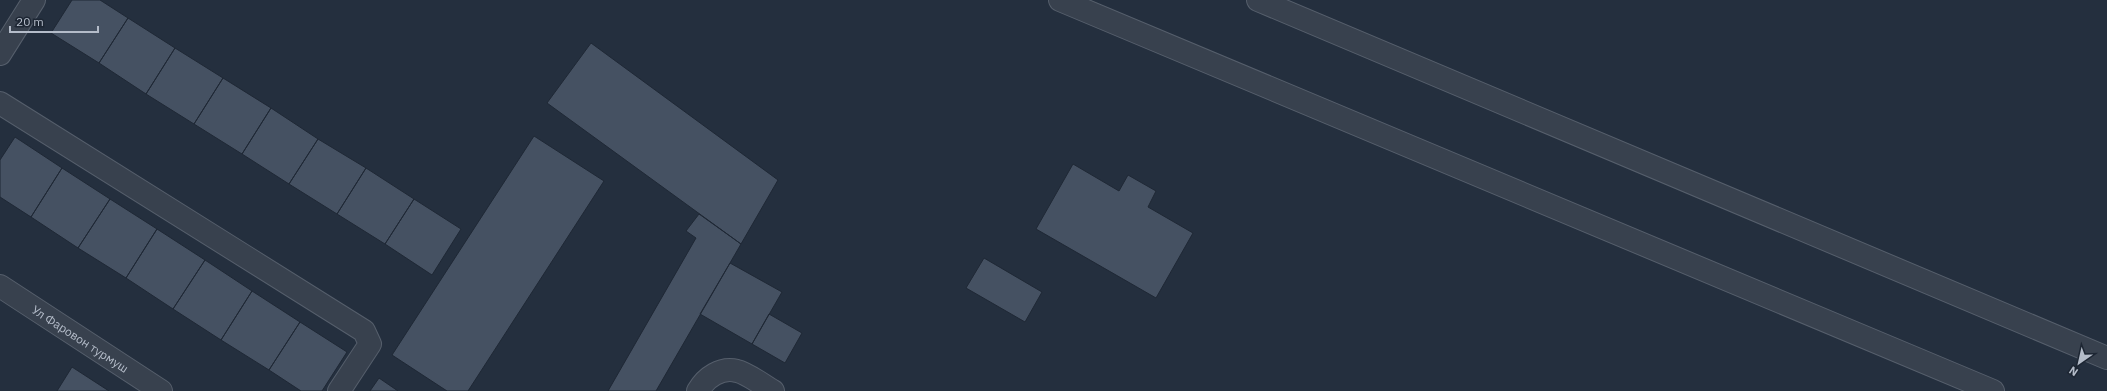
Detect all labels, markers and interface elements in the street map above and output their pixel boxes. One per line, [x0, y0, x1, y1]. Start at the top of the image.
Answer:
scale bar [10, 8, 98, 34]
text: 20 m [16, 14, 44, 29]
street label: Ул Фаровон турмуш [29, 301, 132, 375]
north arrow [2059, 343, 2099, 383]
text: N [2066, 363, 2081, 379]

